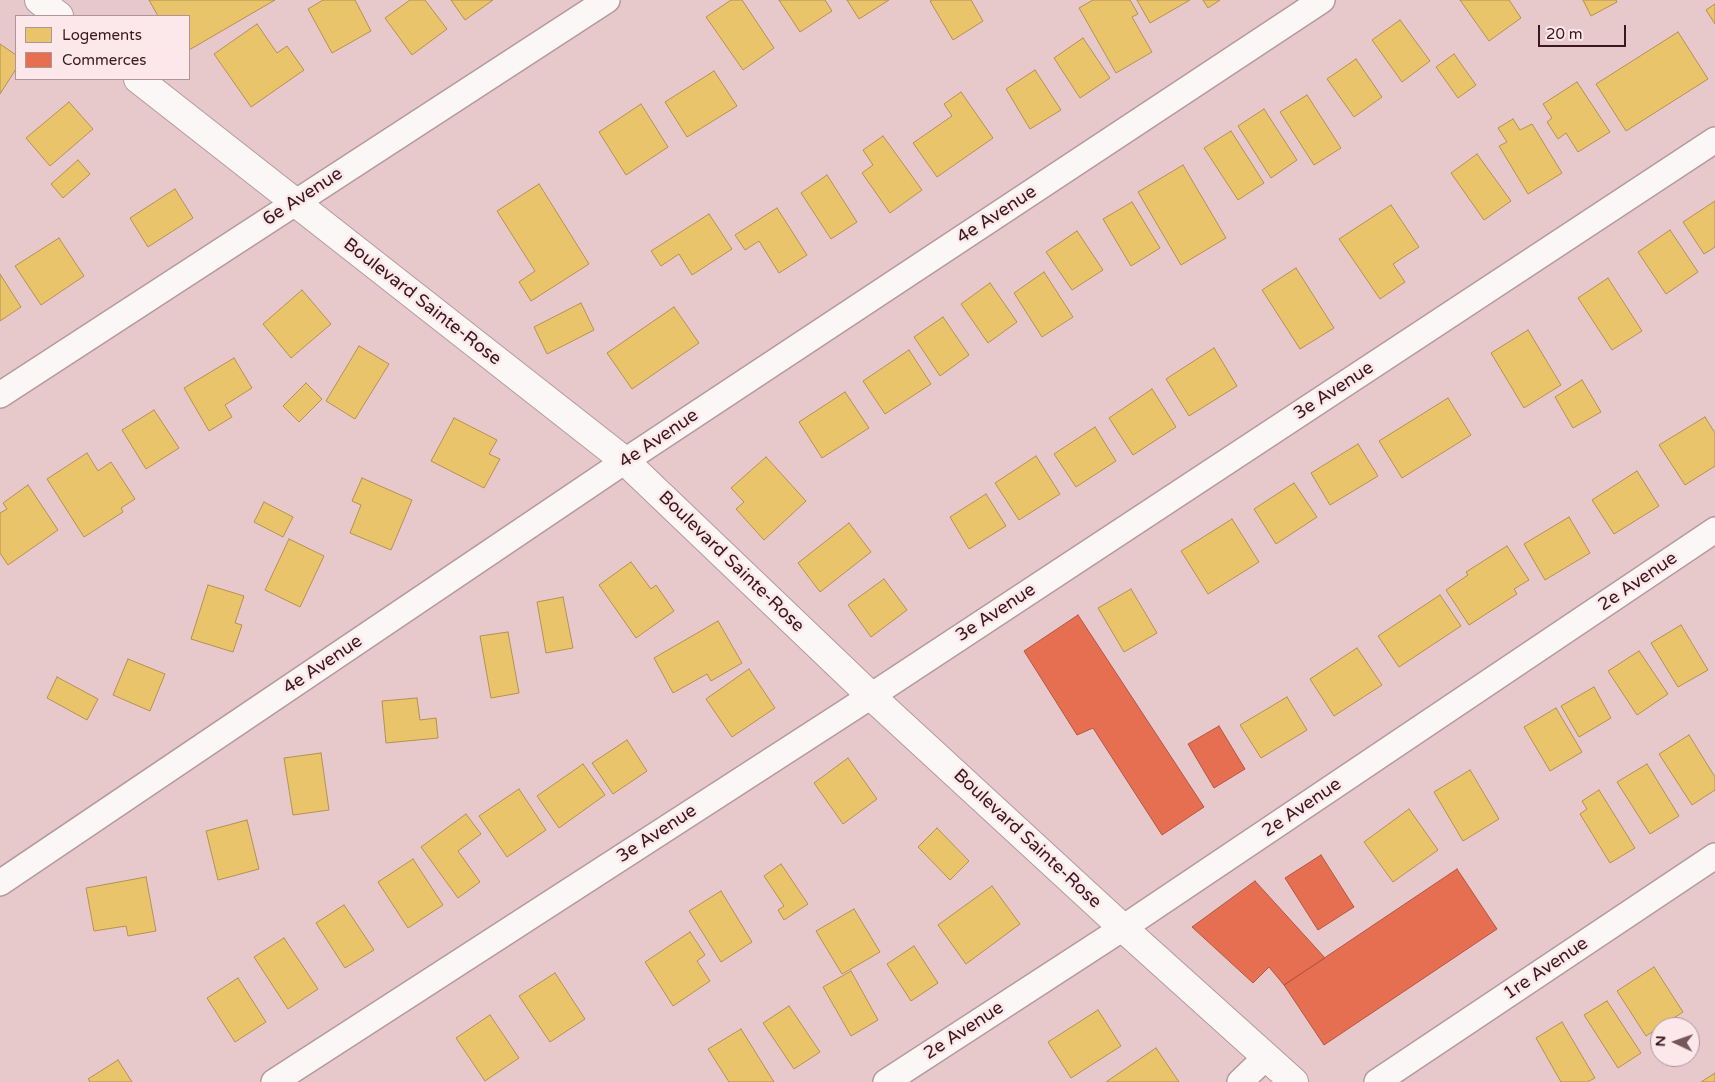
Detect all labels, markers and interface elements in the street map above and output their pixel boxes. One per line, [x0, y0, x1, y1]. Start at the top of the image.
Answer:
legend [15, 15, 190, 80]
scale bar [1540, 15, 1628, 47]
text: 20 m [1546, 25, 1583, 43]
text: Logements [62, 26, 142, 44]
text: Commerces [62, 51, 146, 69]
street label: 6e Avenue [259, 163, 347, 231]
street label: 4e Avenue [953, 181, 1041, 249]
street label: Boulevard Sainte-Rose [339, 234, 505, 370]
street label: 3e Avenue [1290, 357, 1378, 425]
street label: 4e Avenue [615, 405, 703, 473]
street label: Boulevard Sainte-Rose [654, 487, 808, 637]
street label: 2e Avenue [1594, 548, 1682, 616]
street label: 3e Avenue [952, 579, 1040, 647]
street label: 4e Avenue [279, 631, 367, 699]
street label: Boulevard Sainte-Rose [949, 765, 1105, 913]
street label: 2e Avenue [1258, 774, 1346, 842]
street label: 3e Avenue [613, 800, 701, 868]
street label: 1re Avenue [1500, 933, 1592, 1005]
street label: 2e Avenue [920, 997, 1008, 1065]
north arrow [1650, 1017, 1700, 1067]
text: N [1652, 1035, 1669, 1047]

